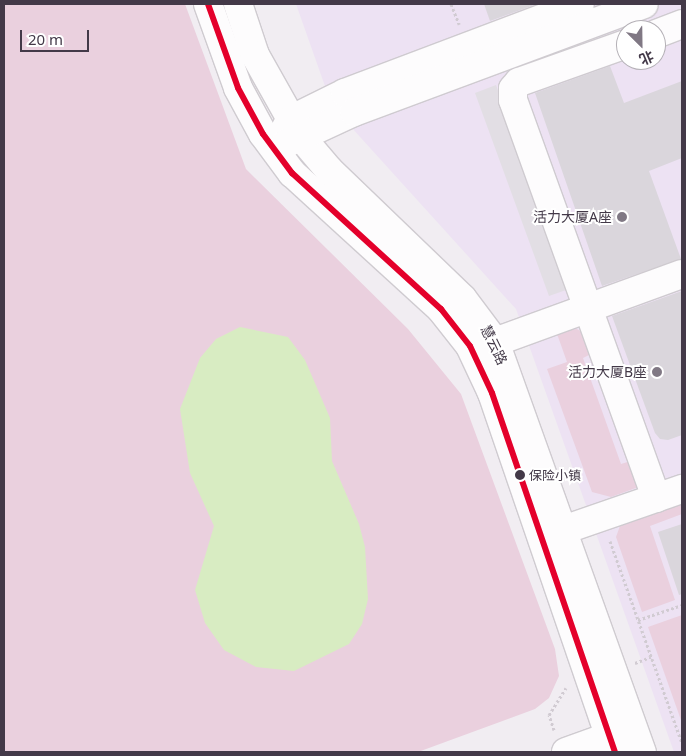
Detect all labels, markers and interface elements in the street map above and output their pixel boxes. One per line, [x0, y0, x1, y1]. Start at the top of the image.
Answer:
scale bar [22, 20, 91, 52]
north arrow [616, 20, 666, 70]
text: 20 m [28, 29, 63, 49]
text: 北 [637, 47, 657, 70]
place label: 活力大厦A座 [533, 209, 612, 225]
marker: 活力大厦A座 [616, 211, 628, 223]
street label: 慧云路 [477, 322, 511, 368]
place label: 活力大厦B座 [568, 364, 647, 380]
marker: 活力大厦B座 [651, 366, 663, 378]
place label: 保险小镇 [529, 467, 581, 483]
marker: 保险小镇 [515, 470, 525, 480]

